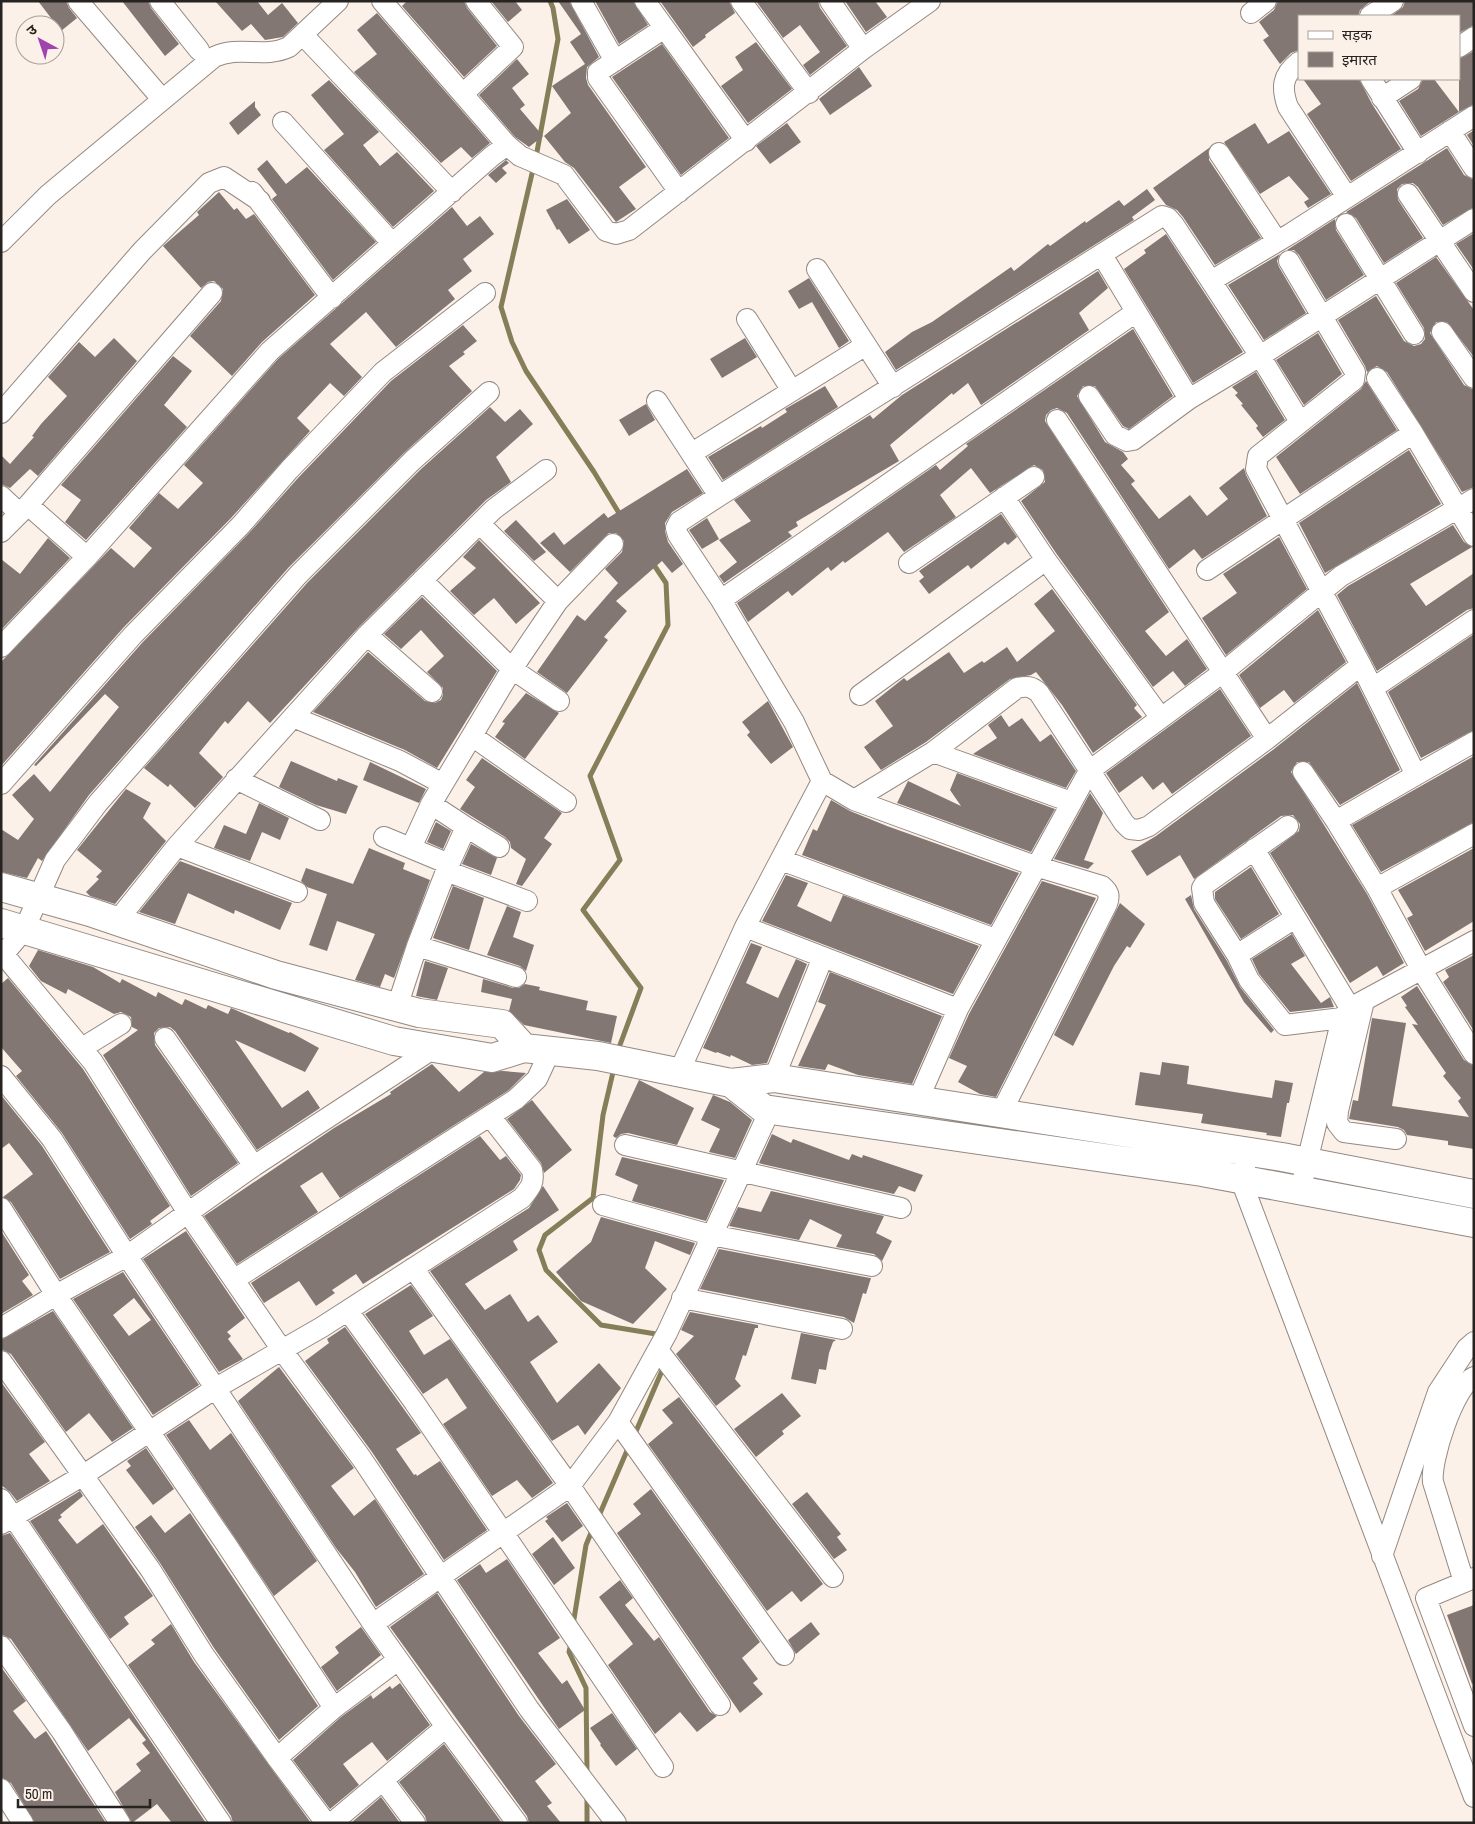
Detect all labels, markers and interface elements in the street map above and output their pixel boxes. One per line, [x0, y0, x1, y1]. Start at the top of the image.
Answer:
north arrow [15, 15, 65, 65]
legend [1298, 15, 1460, 80]
text: उ [23, 20, 41, 40]
text: सड़क [1342, 24, 1372, 45]
text: इमारत [1342, 49, 1377, 70]
scale bar [18, 1776, 150, 1808]
text: 50 m [25, 1783, 52, 1804]

